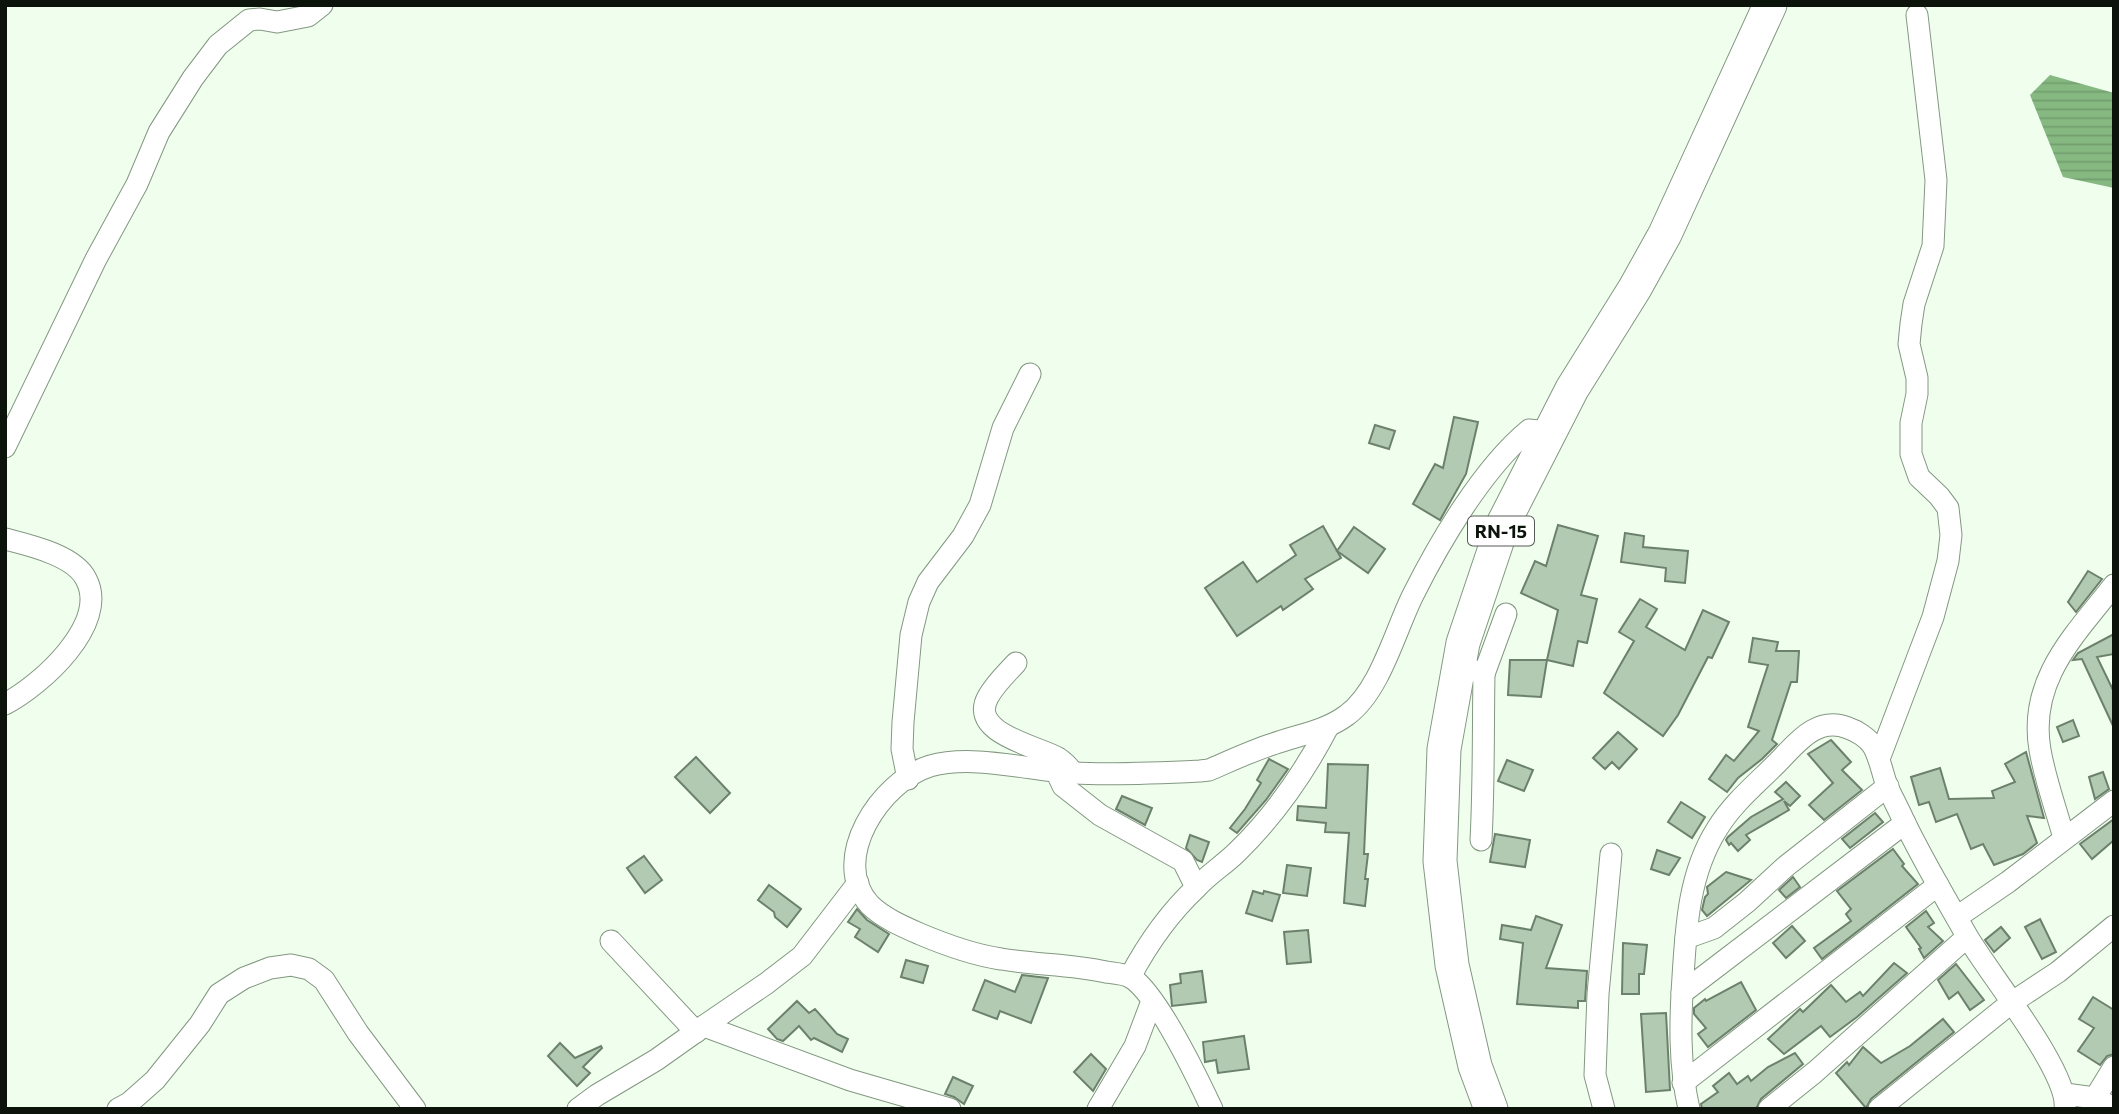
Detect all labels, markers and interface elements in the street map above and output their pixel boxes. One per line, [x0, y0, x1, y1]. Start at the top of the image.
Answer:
road number: RN-15 [1468, 516, 1534, 546]

